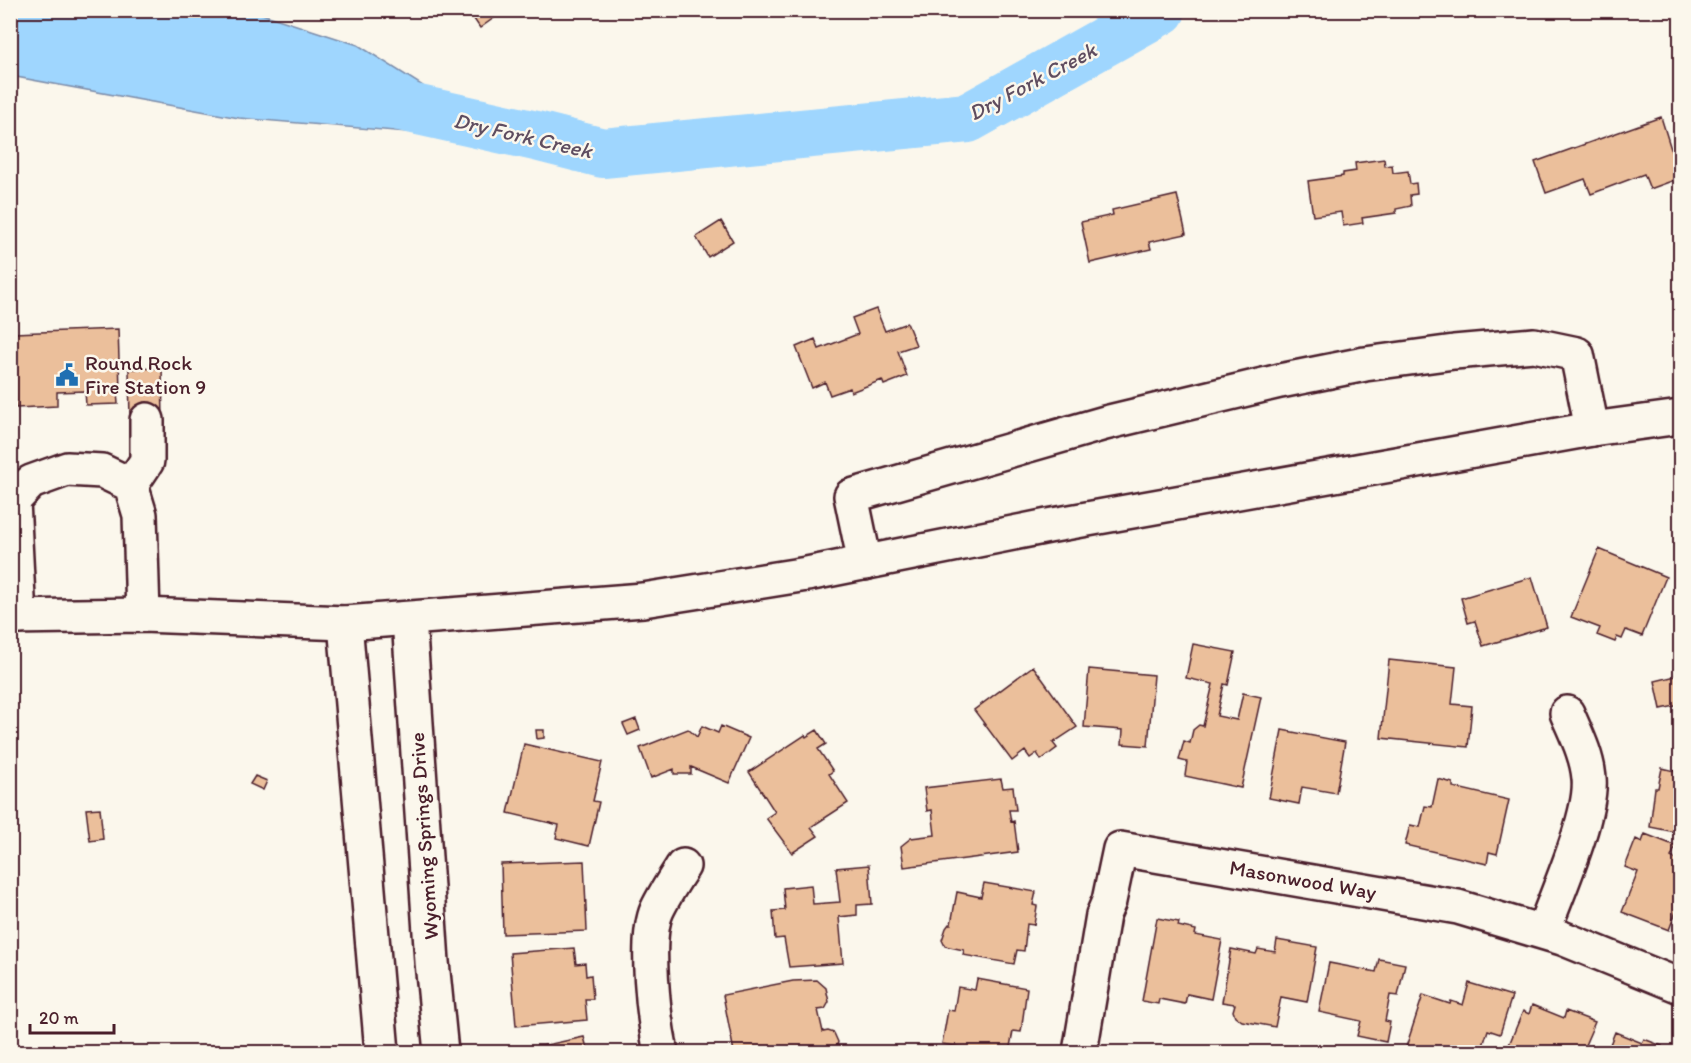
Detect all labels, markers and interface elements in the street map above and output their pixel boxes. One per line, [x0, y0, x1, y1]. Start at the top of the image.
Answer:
water label: Dry Fork Creek [964, 36, 1102, 126]
water label: Dry Fork Creek [451, 106, 596, 165]
place label: Round Rock Fire Station 9 [85, 350, 206, 399]
public building icon: Round Rock Fire Station 9 [54, 362, 80, 388]
street label: Wyoming Springs Drive [404, 731, 443, 941]
street label: Masonwood Way [1228, 854, 1379, 905]
scale bar [30, 997, 114, 1035]
text: 20 m [39, 1007, 79, 1029]

